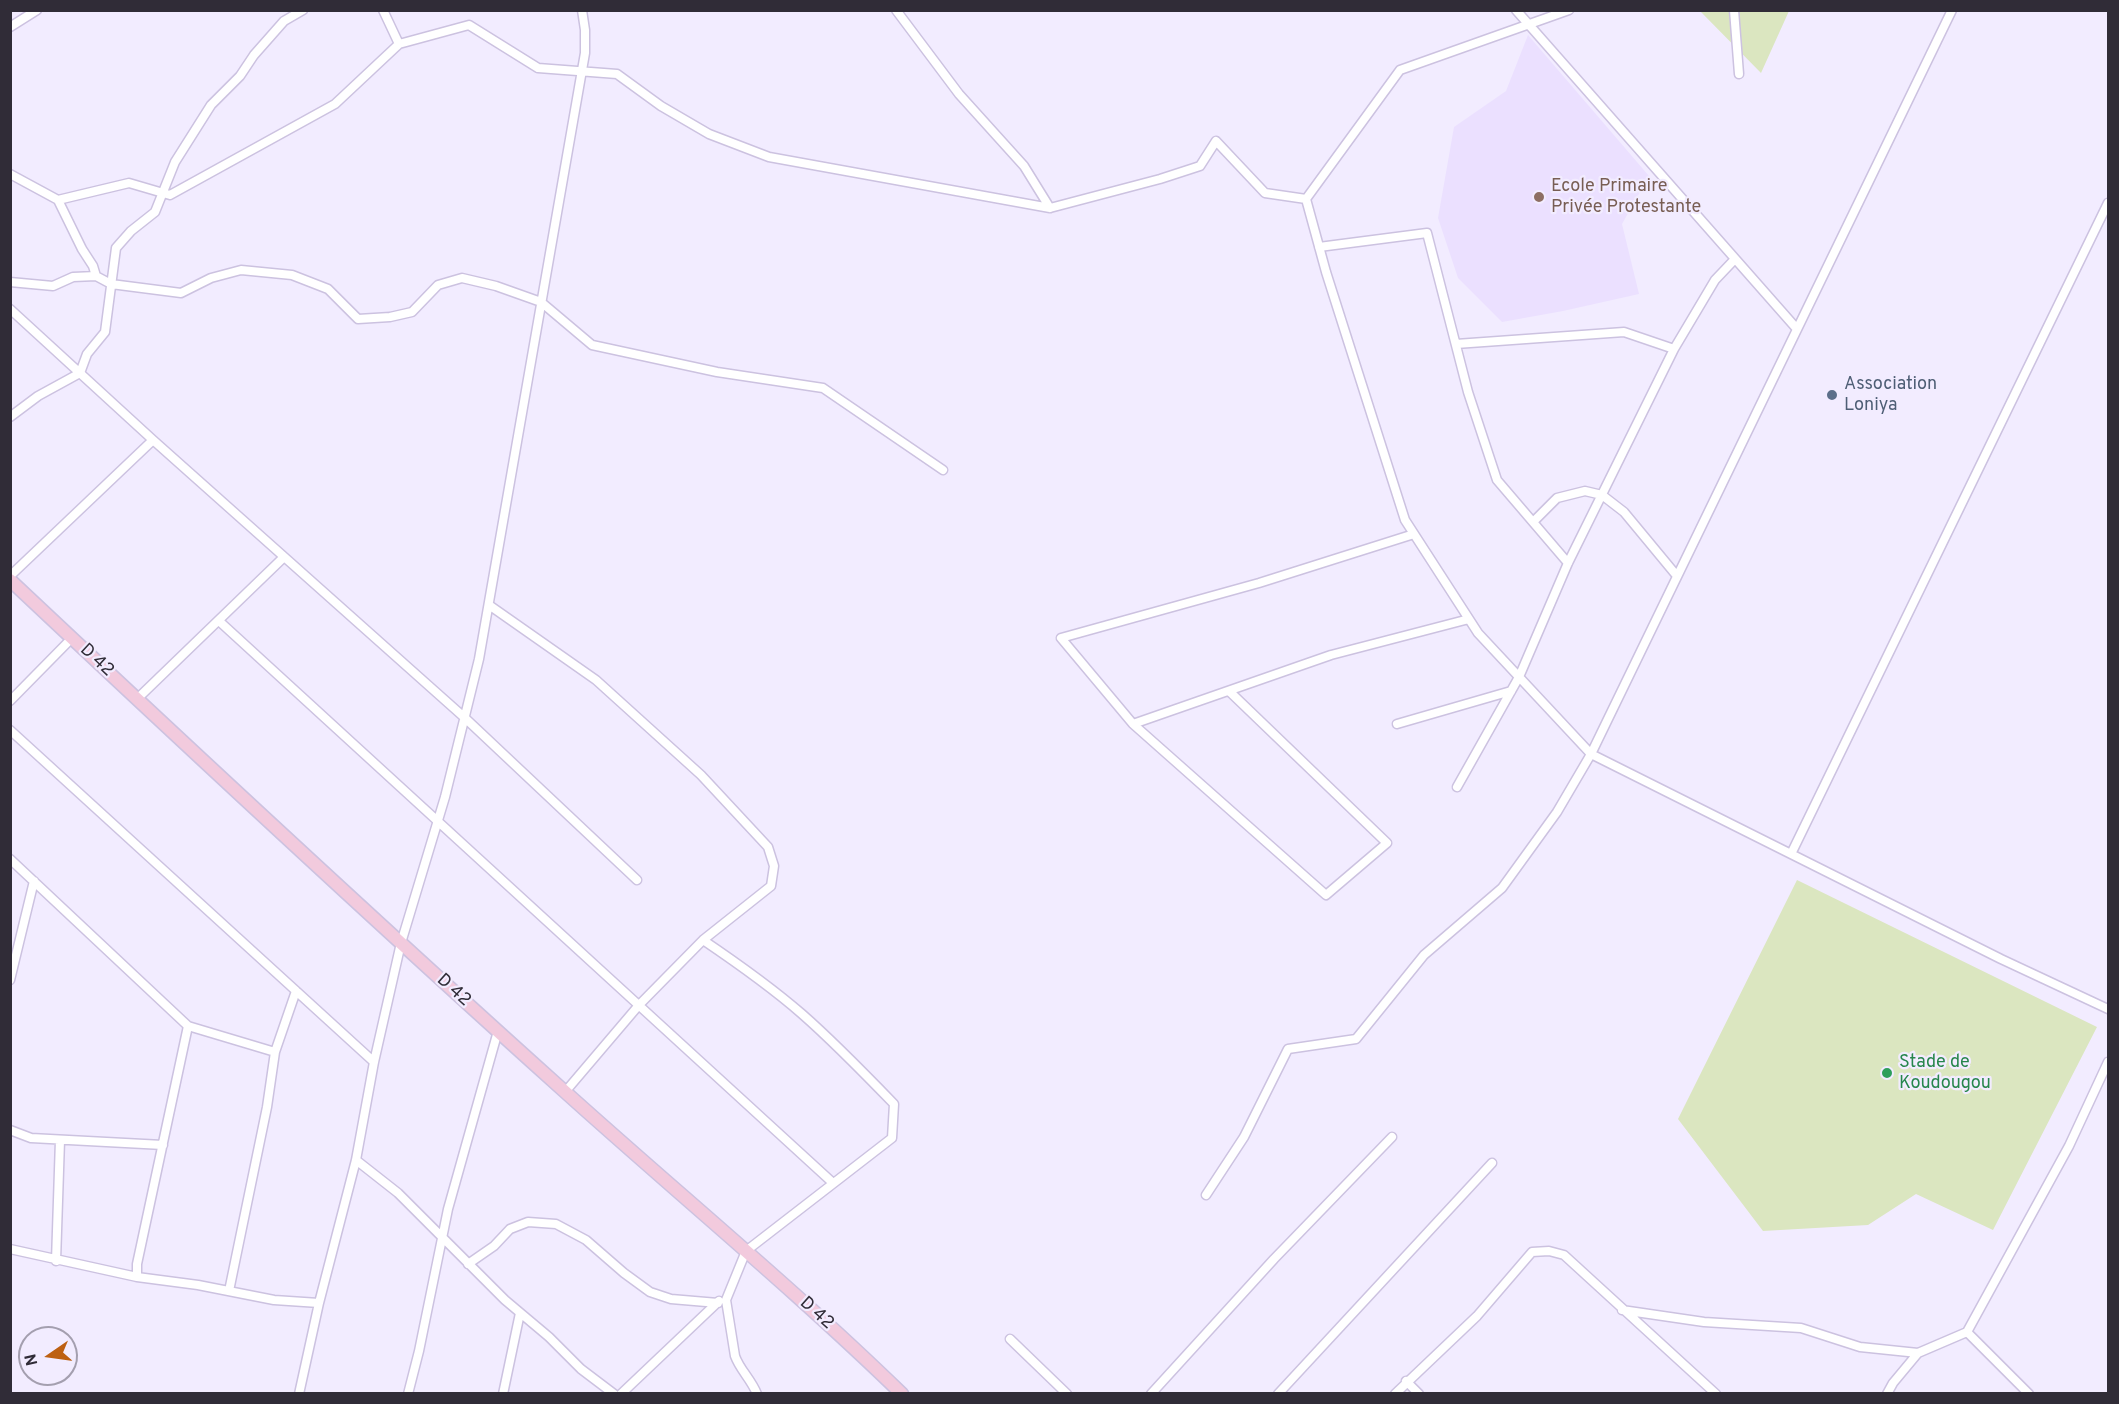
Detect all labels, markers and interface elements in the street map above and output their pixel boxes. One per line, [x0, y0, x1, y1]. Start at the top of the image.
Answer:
place label: Ecole Primaire Privée Protestante [1551, 176, 1701, 219]
marker: Ecole Primaire Privée Protestante [1532, 190, 1546, 204]
place label: Association Loniya [1844, 374, 1937, 416]
marker: Association Loniya [1825, 388, 1839, 402]
street label: D 42 [74, 640, 118, 682]
street label: D 42 [431, 970, 475, 1012]
place label: Stade de Koudougou [1899, 1052, 1991, 1094]
marker: Stade de Koudougou [1880, 1066, 1894, 1080]
street label: D 42 [794, 1293, 838, 1335]
north arrow [18, 1326, 78, 1386]
text: N [21, 1352, 43, 1367]

